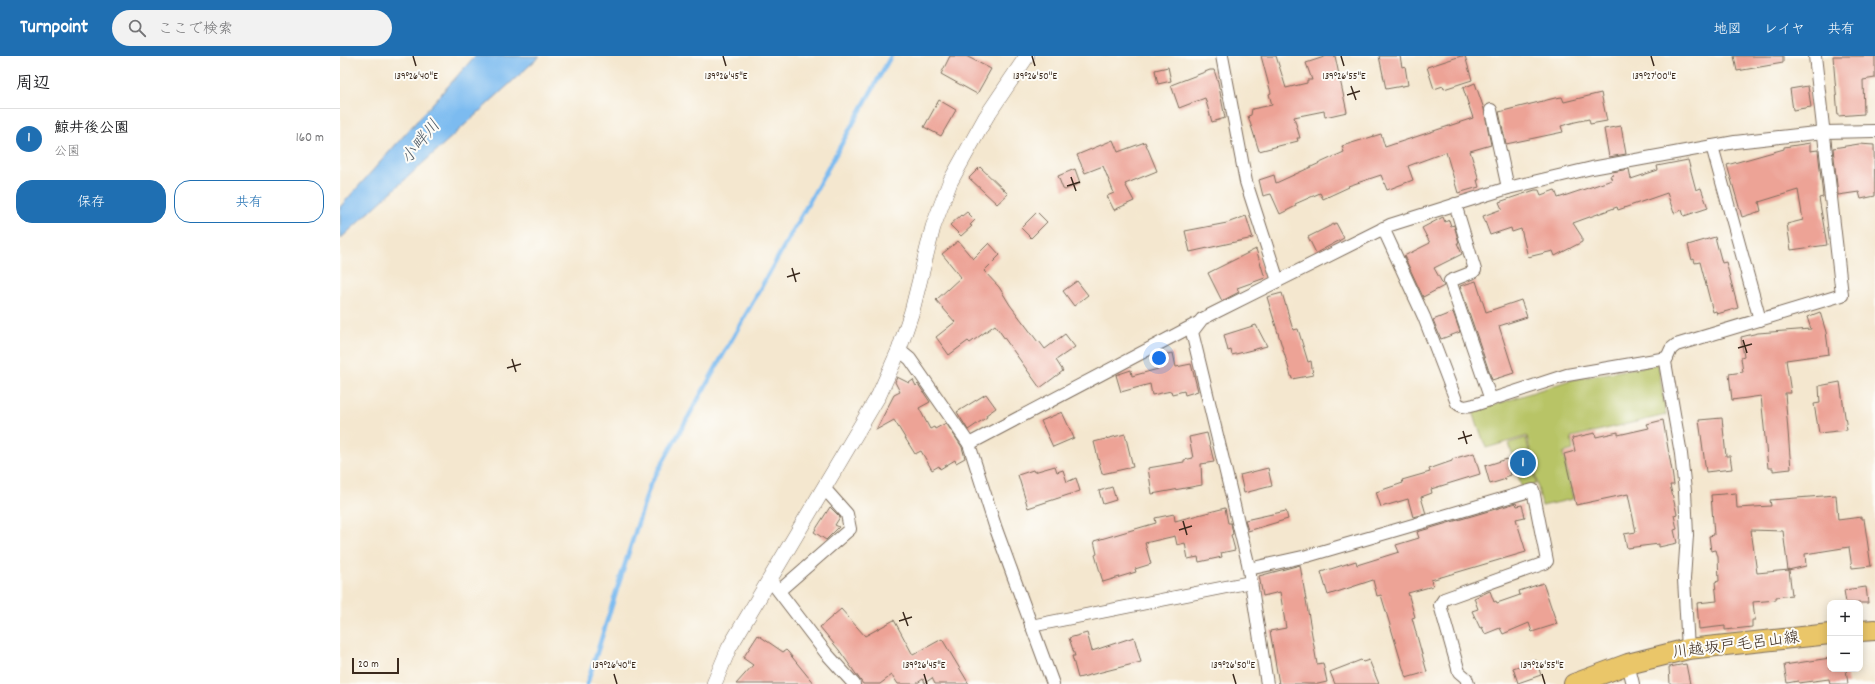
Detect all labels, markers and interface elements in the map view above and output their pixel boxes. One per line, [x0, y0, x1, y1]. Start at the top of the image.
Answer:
search box [112, 10, 392, 46]
text: Turnpoint [20, 15, 88, 42]
icon: search [126, 17, 148, 39]
text: ここで検索 [158, 19, 233, 41]
text: 地図 [1714, 20, 1742, 40]
text: レイヤ [1764, 20, 1805, 40]
text: 共有 [1827, 20, 1855, 40]
text: 139°26'40"E [394, 70, 438, 84]
text: 139°26'45"E [705, 70, 748, 84]
text: 139°26'50"E [1013, 70, 1057, 84]
text: 139°26'55"E [1322, 70, 1366, 84]
text: 139°27'00"E [1632, 70, 1676, 84]
text: 周辺 [16, 73, 50, 97]
water label: 小畔川 [397, 116, 447, 170]
text: 鯨井後公園 [54, 118, 129, 140]
text: 1 [28, 129, 30, 148]
text: 160 m [296, 129, 324, 148]
text: 公園 [54, 143, 80, 162]
button: 保存 [16, 180, 166, 223]
button: 共有 [174, 180, 324, 223]
your location [1149, 348, 1169, 368]
pin: 1 [1510, 448, 1536, 478]
map controls [1827, 600, 1863, 672]
button: + [1827, 600, 1863, 636]
street label: 川越坂戸毛呂山線 [1671, 627, 1801, 665]
button: − [1827, 636, 1863, 672]
scale bar [352, 656, 399, 675]
text: 20 m [358, 657, 379, 673]
text: 139°26'40"E [592, 659, 636, 673]
text: 139°26'45"E [903, 659, 946, 673]
text: 139°26'50"E [1211, 659, 1255, 673]
text: 139°26'55"E [1520, 659, 1564, 673]

